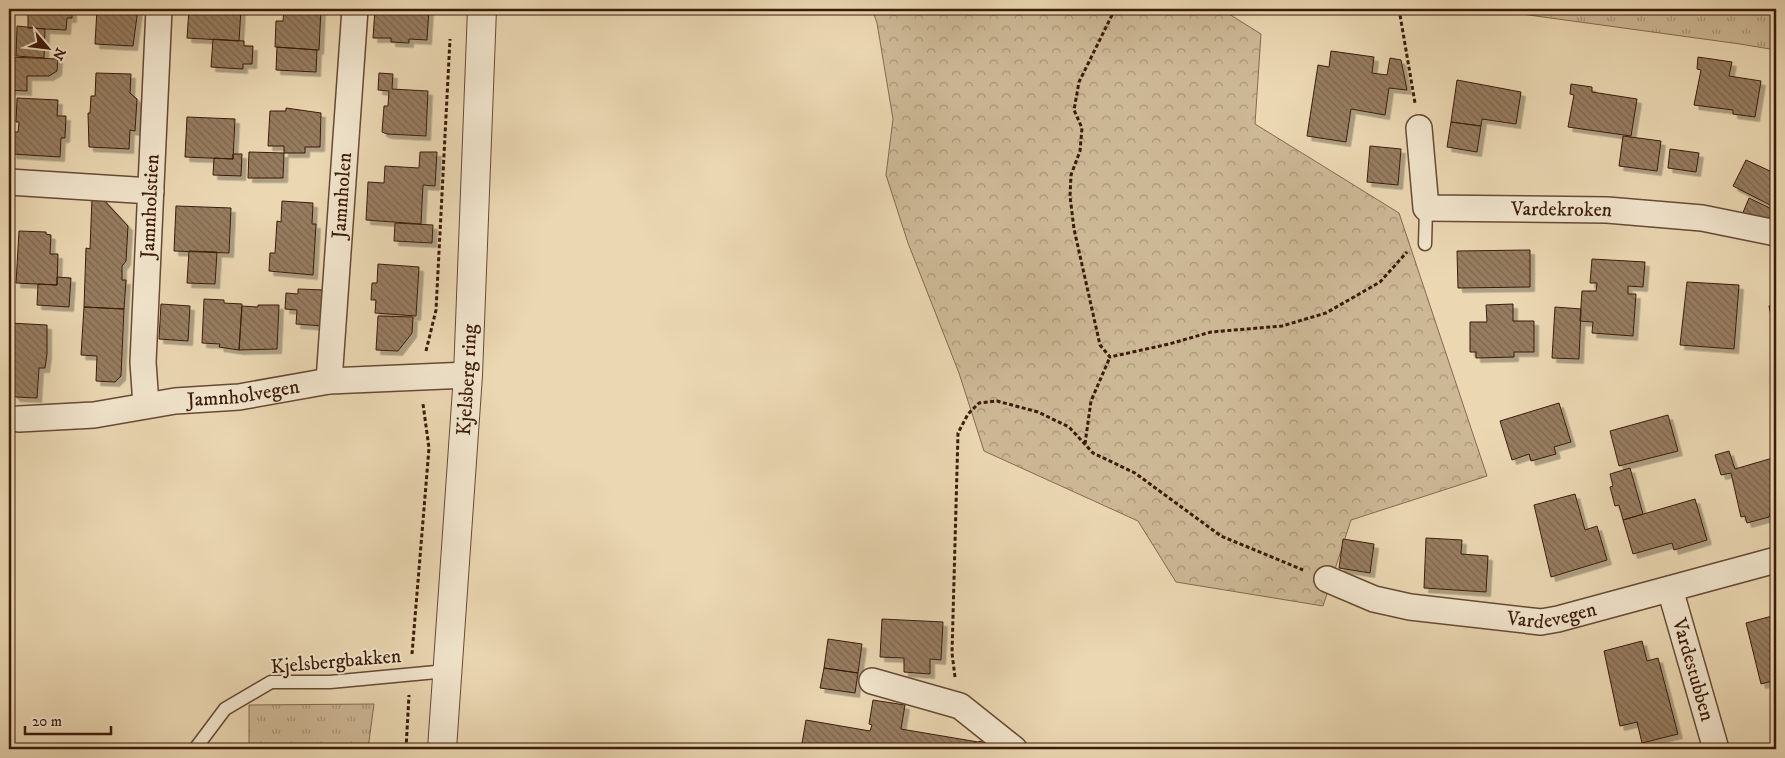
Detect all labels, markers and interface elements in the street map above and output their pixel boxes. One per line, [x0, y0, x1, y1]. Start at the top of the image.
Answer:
north arrow [22, 22, 72, 72]
text: N [48, 44, 69, 63]
street label: Jamnholen [326, 151, 357, 241]
street label: Jamnholstien [135, 153, 165, 261]
street label: Vardekroken [1510, 196, 1614, 223]
street label: Kjelsberg ring [451, 323, 482, 436]
street label: Jamnholvegen [184, 374, 302, 413]
street label: Vardevegen [1504, 596, 1600, 635]
street label: Vardestubben [1666, 614, 1720, 725]
street label: Kjelsbergbakken [270, 644, 403, 680]
scale bar [25, 703, 111, 735]
text: 20 m [32, 712, 62, 731]

